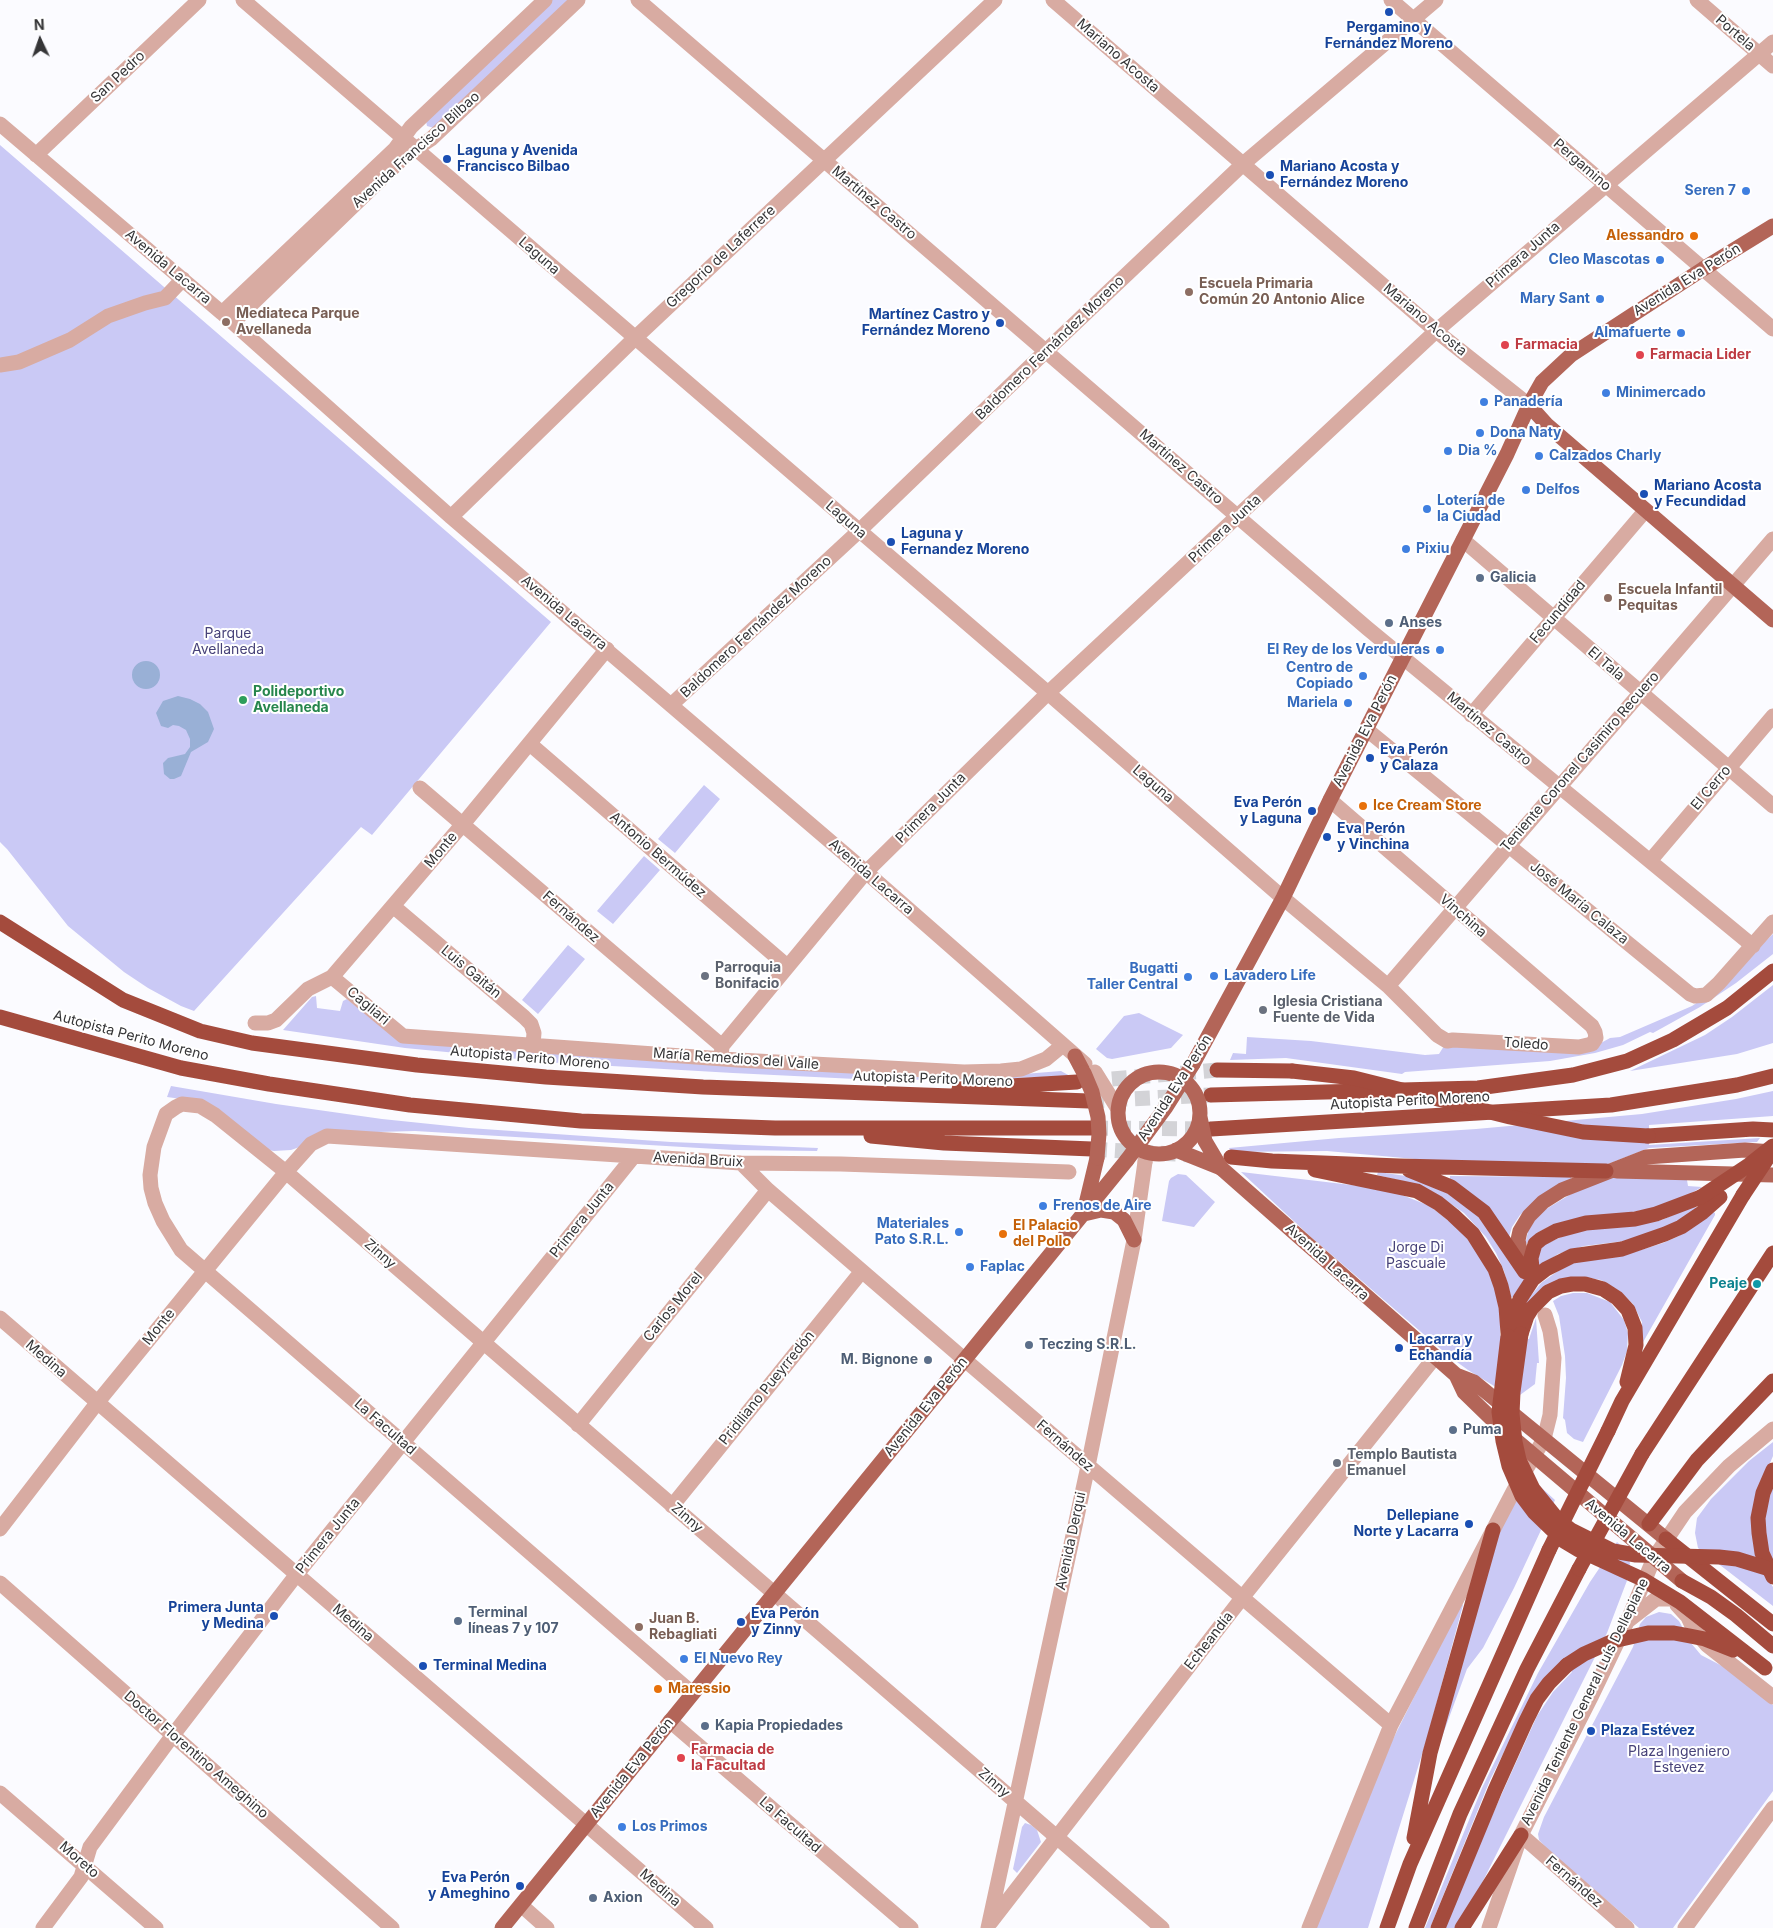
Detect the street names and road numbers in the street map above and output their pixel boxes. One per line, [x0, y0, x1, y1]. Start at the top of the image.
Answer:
street label: Portela [1712, 11, 1758, 55]
street label: Mariano Acosta [1073, 16, 1163, 96]
street label: San Pedro [87, 48, 149, 106]
street label: Avenida Francisco Bilbao [349, 88, 483, 212]
street label: Pergamino [1550, 135, 1614, 195]
street label: Martínez Castro [828, 163, 920, 243]
street label: Gregorio de Laferrere [663, 202, 779, 312]
street label: Primera Junta [1483, 218, 1563, 292]
street label: Avenida Lacarra [122, 226, 214, 308]
street label: Laguna [515, 234, 563, 278]
street label: Avenida Eva Perón [1630, 240, 1744, 320]
street label: Baldomero Fernández Moreno [972, 272, 1128, 424]
street label: Mariano Acosta [1380, 280, 1470, 360]
street label: Martínez Castro [1136, 426, 1226, 508]
street label: Primera Junta [1185, 491, 1265, 567]
street label: Laguna [822, 498, 870, 542]
street label: Baldomero Fernández Moreno [677, 553, 835, 701]
street label: Avenida Lacarra [518, 572, 610, 654]
street label: Fecundidad [1527, 577, 1589, 647]
street label: El Tala [1584, 644, 1628, 684]
street label: Teniente Coronel Casimiro Recuero [1497, 668, 1663, 856]
street label: Avenida Eva Perón [1330, 672, 1400, 790]
street label: Martínez Castro [1443, 689, 1535, 769]
street label: Laguna [1129, 762, 1177, 806]
street label: El Cerro [1688, 762, 1734, 814]
street label: Primera Junta [892, 769, 970, 847]
street label: Antonio Bermúdez [606, 809, 710, 901]
street label: Monte [421, 829, 461, 871]
street label: Avenida Lacarra [825, 836, 917, 918]
street label: José María Calaza [1526, 858, 1632, 948]
street label: Fernández [539, 888, 603, 946]
street label: Vinchina [1436, 891, 1490, 941]
street label: Luis Gaitán [437, 942, 505, 1002]
street label: Cagliari [343, 983, 393, 1029]
street label: Autopista Perito Moreno [51, 1007, 211, 1065]
street label: Avenida Eva Perón [1134, 1032, 1216, 1144]
street label: Toledo [1503, 1034, 1549, 1054]
street label: Autopista Perito Moreno [449, 1043, 611, 1073]
street label: María Remedios del Valle [653, 1045, 819, 1073]
street label: Autopista Perito Moreno [853, 1068, 1013, 1090]
street label: Autopista Perito Moreno [1330, 1088, 1490, 1114]
street label: Avenida Bruix [653, 1149, 743, 1171]
street label: Primera Junta [546, 1179, 618, 1261]
street label: Avenida Lacarra [1282, 1220, 1372, 1304]
street label: Zinny [361, 1236, 399, 1272]
street label: Carlos Morel [640, 1269, 706, 1345]
street label: Monte [139, 1305, 179, 1349]
street label: Pridiliano Pueyrredón [716, 1328, 818, 1448]
street label: Medina [22, 1337, 70, 1381]
street label: Avenida Eva Perón [881, 1354, 971, 1460]
street label: La Facultad [351, 1396, 419, 1458]
street label: Fernández [1033, 1417, 1097, 1475]
street label: Avenida Derqui [1052, 1490, 1090, 1592]
street label: Primera Junta [292, 1495, 364, 1577]
street label: Avenida Lacarra [1582, 1495, 1674, 1577]
street label: Zinny [668, 1500, 706, 1536]
street label: Avenida Teniente General Luís Dellepiane [1518, 1576, 1652, 1828]
street label: Medina [329, 1601, 377, 1645]
street label: Echeandía [1181, 1609, 1237, 1673]
street label: Doctor Florentino Ameghino [120, 1688, 272, 1822]
street label: Avenida Eva Perón [587, 1715, 677, 1821]
street label: Zinny [975, 1765, 1013, 1801]
street label: La Facultad [756, 1794, 824, 1856]
street label: Moreto [56, 1838, 102, 1882]
street label: Fernández [1542, 1853, 1606, 1911]
street label: Medina [636, 1866, 684, 1910]

